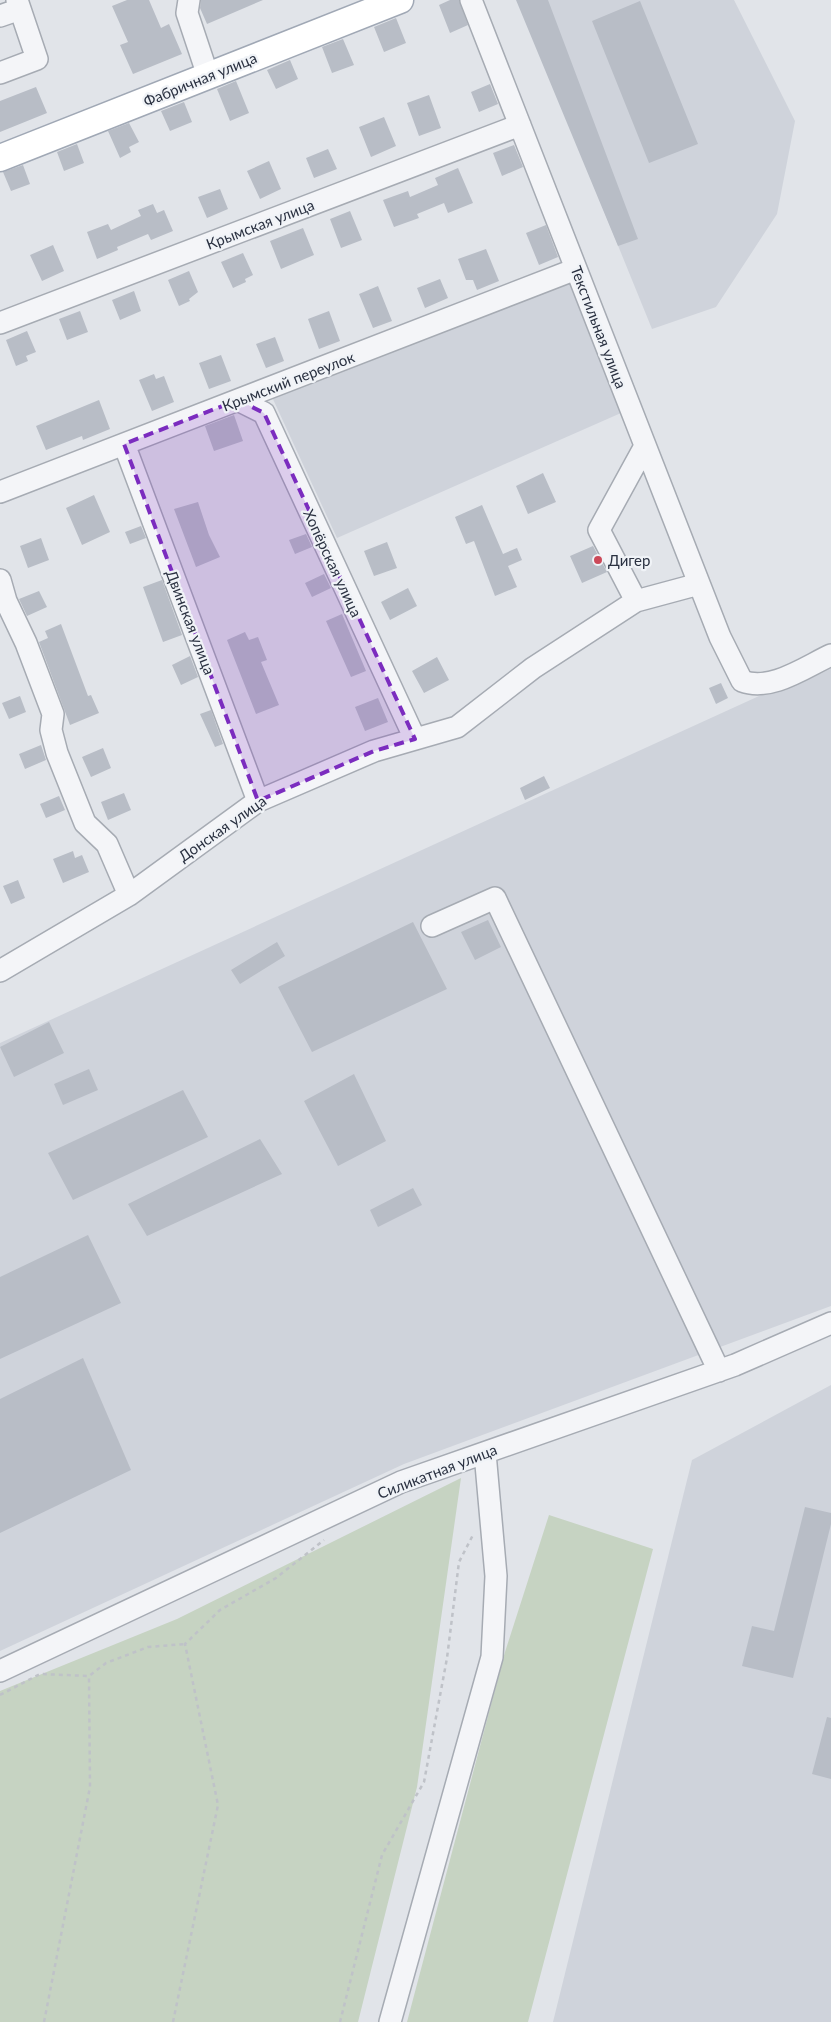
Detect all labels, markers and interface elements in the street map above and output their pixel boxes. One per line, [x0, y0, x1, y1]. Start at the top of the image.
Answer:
street label: Фабричная улица [141, 48, 259, 110]
street label: Крымская улица [203, 195, 317, 253]
street label: Текстильная улица [567, 263, 631, 391]
street label: Крымский переулок [219, 347, 357, 415]
street label: Хопёрская улица [300, 506, 366, 620]
place label: Дигер [608, 551, 650, 569]
marker: Дигер [592, 554, 604, 566]
street label: Двинская улица [163, 567, 219, 677]
street label: Донская улица [175, 791, 269, 865]
street label: Силикатная улица [375, 1440, 499, 1502]

